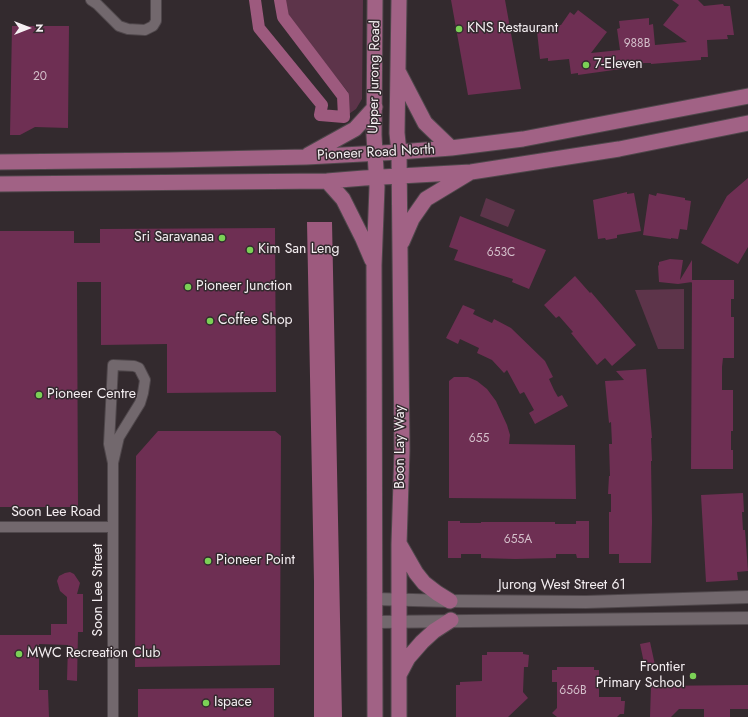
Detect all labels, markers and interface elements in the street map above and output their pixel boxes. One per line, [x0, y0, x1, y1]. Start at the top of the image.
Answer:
north arrow [8, 8, 48, 48]
street label: Upper Jurong Road [366, 20, 384, 134]
place label: KNS Restaurant [467, 21, 558, 37]
text: N [32, 24, 48, 32]
marker: KNS Restaurant [454, 24, 464, 34]
house number: 988B [624, 37, 650, 51]
place label: 7-Eleven [594, 57, 643, 73]
marker: 7-Eleven [581, 60, 591, 70]
house number: 20 [33, 70, 47, 84]
street label: Pioneer Road North [317, 142, 435, 164]
place label: Sri Saravanaa [134, 230, 214, 246]
marker: Sri Saravanaa [217, 233, 227, 243]
place label: Kim San Leng [258, 242, 339, 258]
marker: Kim San Leng [245, 245, 255, 255]
house number: 653C [487, 246, 515, 260]
place label: Pioneer Junction [196, 279, 292, 295]
marker: Pioneer Junction [183, 282, 193, 292]
place label: Coffee Shop [218, 313, 293, 329]
marker: Coffee Shop [205, 316, 215, 326]
place label: Pioneer Centre [47, 387, 136, 403]
marker: Pioneer Centre [34, 390, 44, 400]
street label: Boon Lay Way [393, 405, 409, 489]
house number: 655 [469, 432, 489, 446]
street label: Soon Lee Road [11, 505, 101, 521]
house number: 655A [504, 533, 532, 547]
street label: Soon Lee Street [91, 544, 107, 636]
place label: Pioneer Point [216, 553, 295, 569]
marker: Pioneer Point [203, 556, 213, 566]
street label: Jurong West Street 61 [498, 578, 626, 594]
place label: MWC Recreation Club [27, 646, 160, 662]
marker: MWC Recreation Club [14, 649, 24, 659]
place label: Frontier Primary School [596, 660, 685, 692]
marker: Frontier Primary School [688, 671, 698, 681]
house number: 656B [559, 684, 587, 698]
place label: Ispace [214, 695, 252, 711]
marker: Ispace [201, 698, 211, 708]

